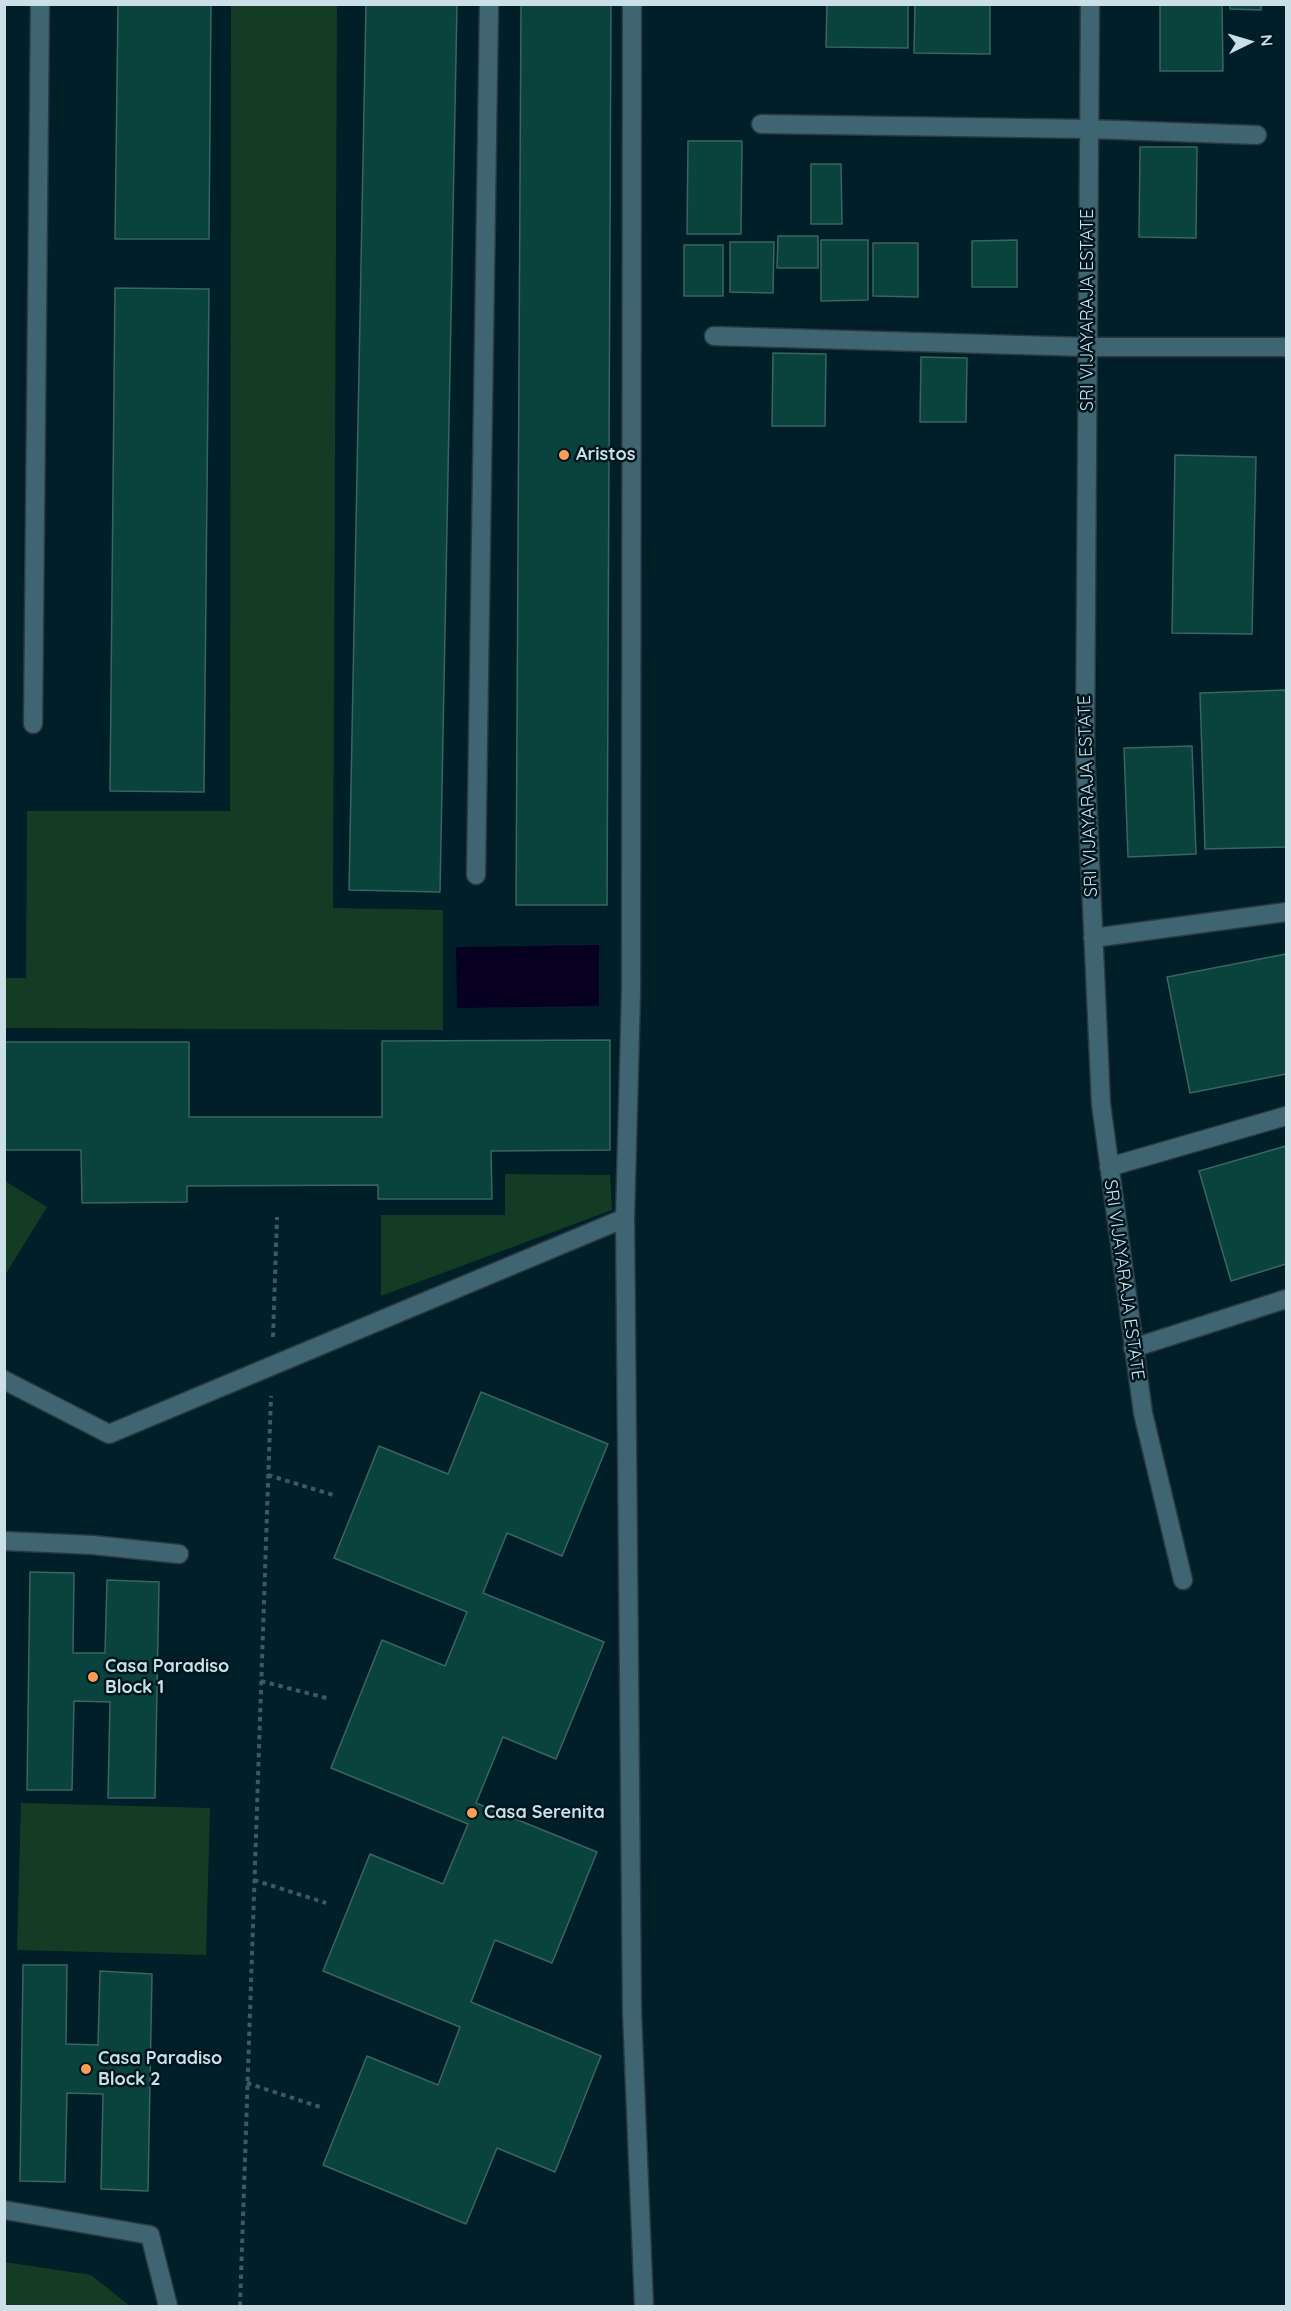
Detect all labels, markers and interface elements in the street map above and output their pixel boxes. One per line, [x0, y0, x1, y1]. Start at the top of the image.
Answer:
north arrow [1219, 12, 1279, 72]
text: N [1256, 34, 1277, 47]
street label: SRI VIJAYARAJA ESTATE [1077, 209, 1099, 411]
place label: Aristos [576, 444, 635, 466]
marker: Aristos [557, 448, 571, 462]
street label: SRI VIJAYARAJA ESTATE [1074, 695, 1102, 897]
street label: SRI VIJAYARAJA ESTATE [1099, 1178, 1149, 1382]
place label: Casa Paradiso Block 1 [105, 1656, 229, 1698]
marker: Casa Paradiso Block 1 [86, 1670, 100, 1684]
place label: Casa Serenita [484, 1802, 605, 1824]
marker: Casa Serenita [465, 1806, 479, 1820]
place label: Casa Paradiso Block 2 [98, 2048, 222, 2090]
marker: Casa Paradiso Block 2 [79, 2062, 93, 2076]

